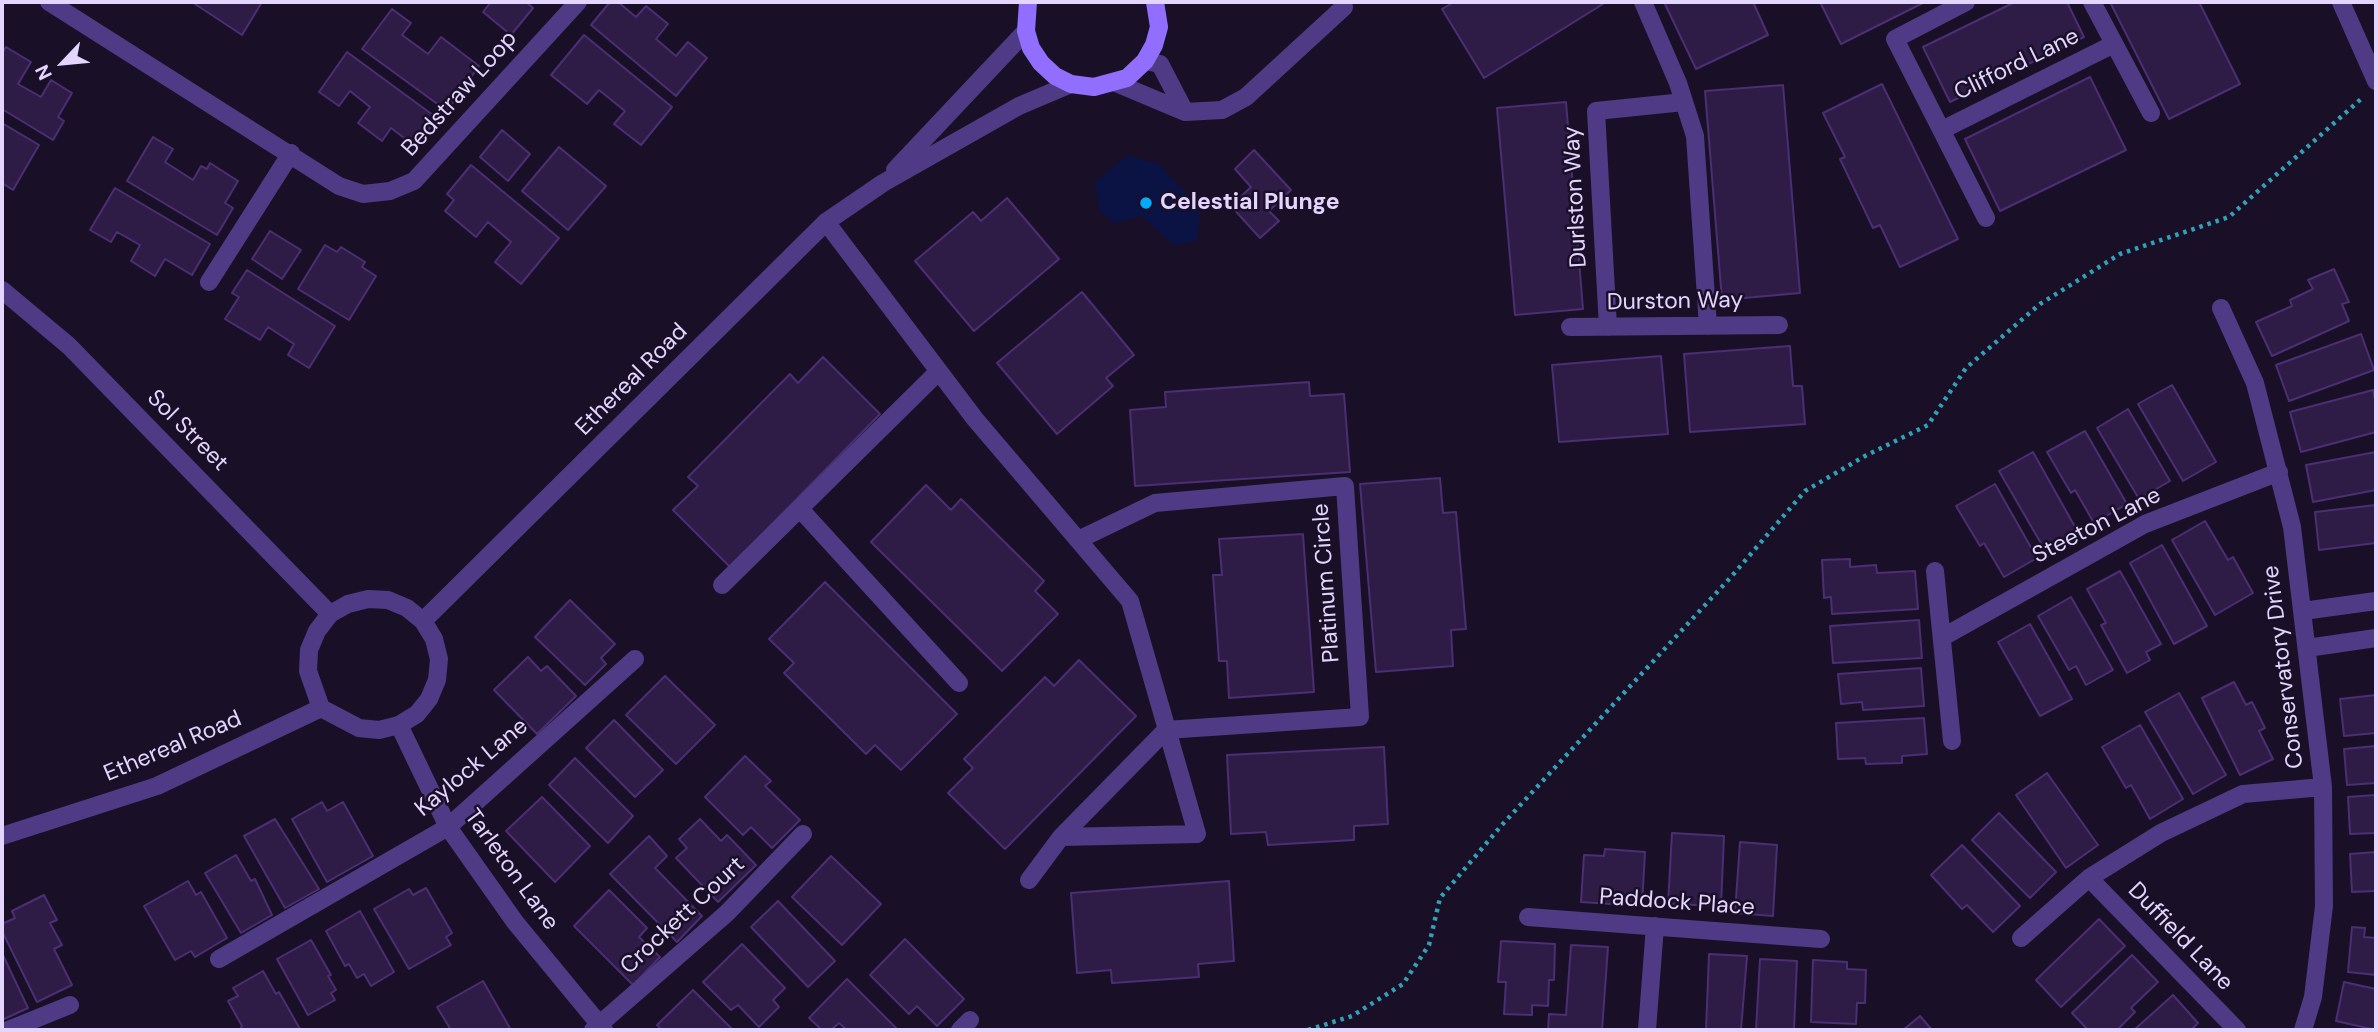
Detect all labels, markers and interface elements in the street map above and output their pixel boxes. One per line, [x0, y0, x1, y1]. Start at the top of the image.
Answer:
street label: Clifford Lane [1950, 23, 2084, 107]
street label: Bedstraw Loop [396, 26, 524, 162]
north arrow [28, 28, 98, 98]
text: N [29, 61, 58, 84]
street label: Durlston Way [1559, 126, 1593, 268]
place label: Celestial Plunge [1160, 189, 1340, 217]
marker: Celestial Plunge [1138, 195, 1154, 211]
street label: Durston Way [1607, 287, 1743, 317]
street label: Ethereal Road [570, 318, 694, 442]
street label: Sol Street [141, 385, 233, 477]
street label: Steeton Lane [2028, 482, 2166, 570]
street label: Platinum Circle [1308, 502, 1346, 664]
street label: Conservatory Drive [2258, 564, 2310, 770]
street label: Ethereal Road [100, 706, 246, 788]
street label: Kaylock Lane [410, 713, 534, 823]
street label: Tarleton Lane [458, 804, 564, 936]
street label: Crockett Court [615, 851, 751, 981]
street label: Duffield Lane [2122, 877, 2238, 997]
street label: Paddock Place [1598, 884, 1756, 922]

